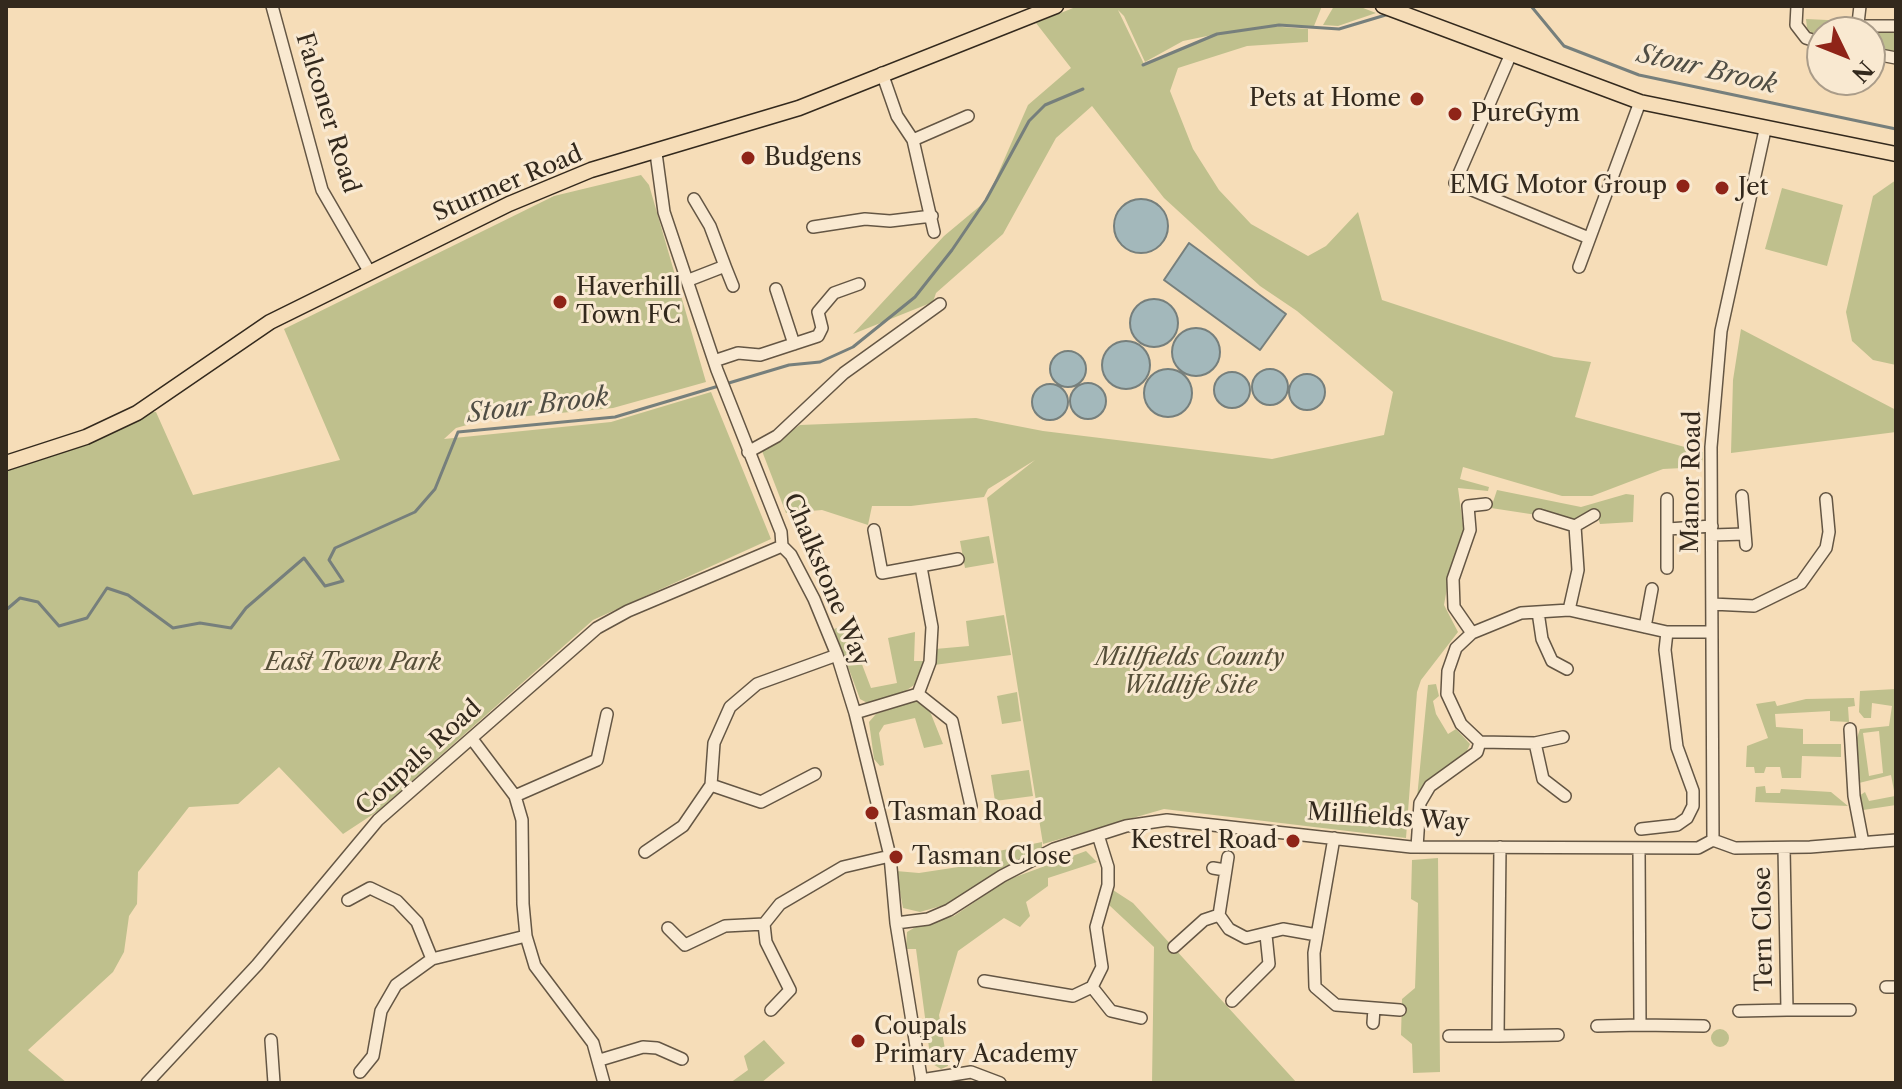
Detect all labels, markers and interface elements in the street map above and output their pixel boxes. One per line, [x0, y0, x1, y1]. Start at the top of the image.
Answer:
north arrow [1806, 16, 1886, 96]
street label: Falconer Road [289, 29, 365, 197]
water label: Stour Brook [1634, 39, 1780, 101]
text: N [1846, 55, 1879, 88]
place label: Pets at Home [1249, 85, 1401, 113]
marker: Pets at Home [1408, 90, 1426, 108]
place label: PureGym [1471, 100, 1580, 128]
marker: PureGym [1446, 105, 1464, 123]
street label: Sturmer Road [429, 140, 587, 228]
place label: Budgens [764, 144, 862, 172]
marker: Budgens [739, 149, 757, 167]
place label: EMG Motor Group [1449, 172, 1667, 200]
place label: Jet [1738, 174, 1768, 202]
marker: EMG Motor Group [1674, 177, 1692, 195]
marker: Jet [1713, 179, 1731, 197]
place label: Haverhill Town FC [576, 274, 681, 330]
marker: Haverhill Town FC [551, 293, 569, 311]
water label: Stour Brook [465, 382, 611, 430]
street label: Manor Road [1676, 411, 1708, 553]
street label: Chalkstone Way [777, 489, 875, 671]
park label: Millfields County Wildlife Site [1095, 644, 1285, 700]
park label: East Town Park [265, 649, 441, 677]
street label: Coupals Road [350, 694, 488, 822]
street label: Millfields Way [1306, 798, 1470, 838]
place label: Tasman Road [888, 799, 1043, 827]
marker: Tasman Road [863, 804, 881, 822]
place label: Kestrel Road [1131, 827, 1277, 855]
marker: Kestrel Road [1284, 832, 1302, 850]
place label: Tasman Close [912, 843, 1071, 871]
marker: Tasman Close [887, 848, 905, 866]
street label: Tern Close [1749, 866, 1779, 992]
place label: Coupals Primary Academy [874, 1013, 1078, 1069]
marker: Coupals Primary Academy [849, 1032, 867, 1050]

